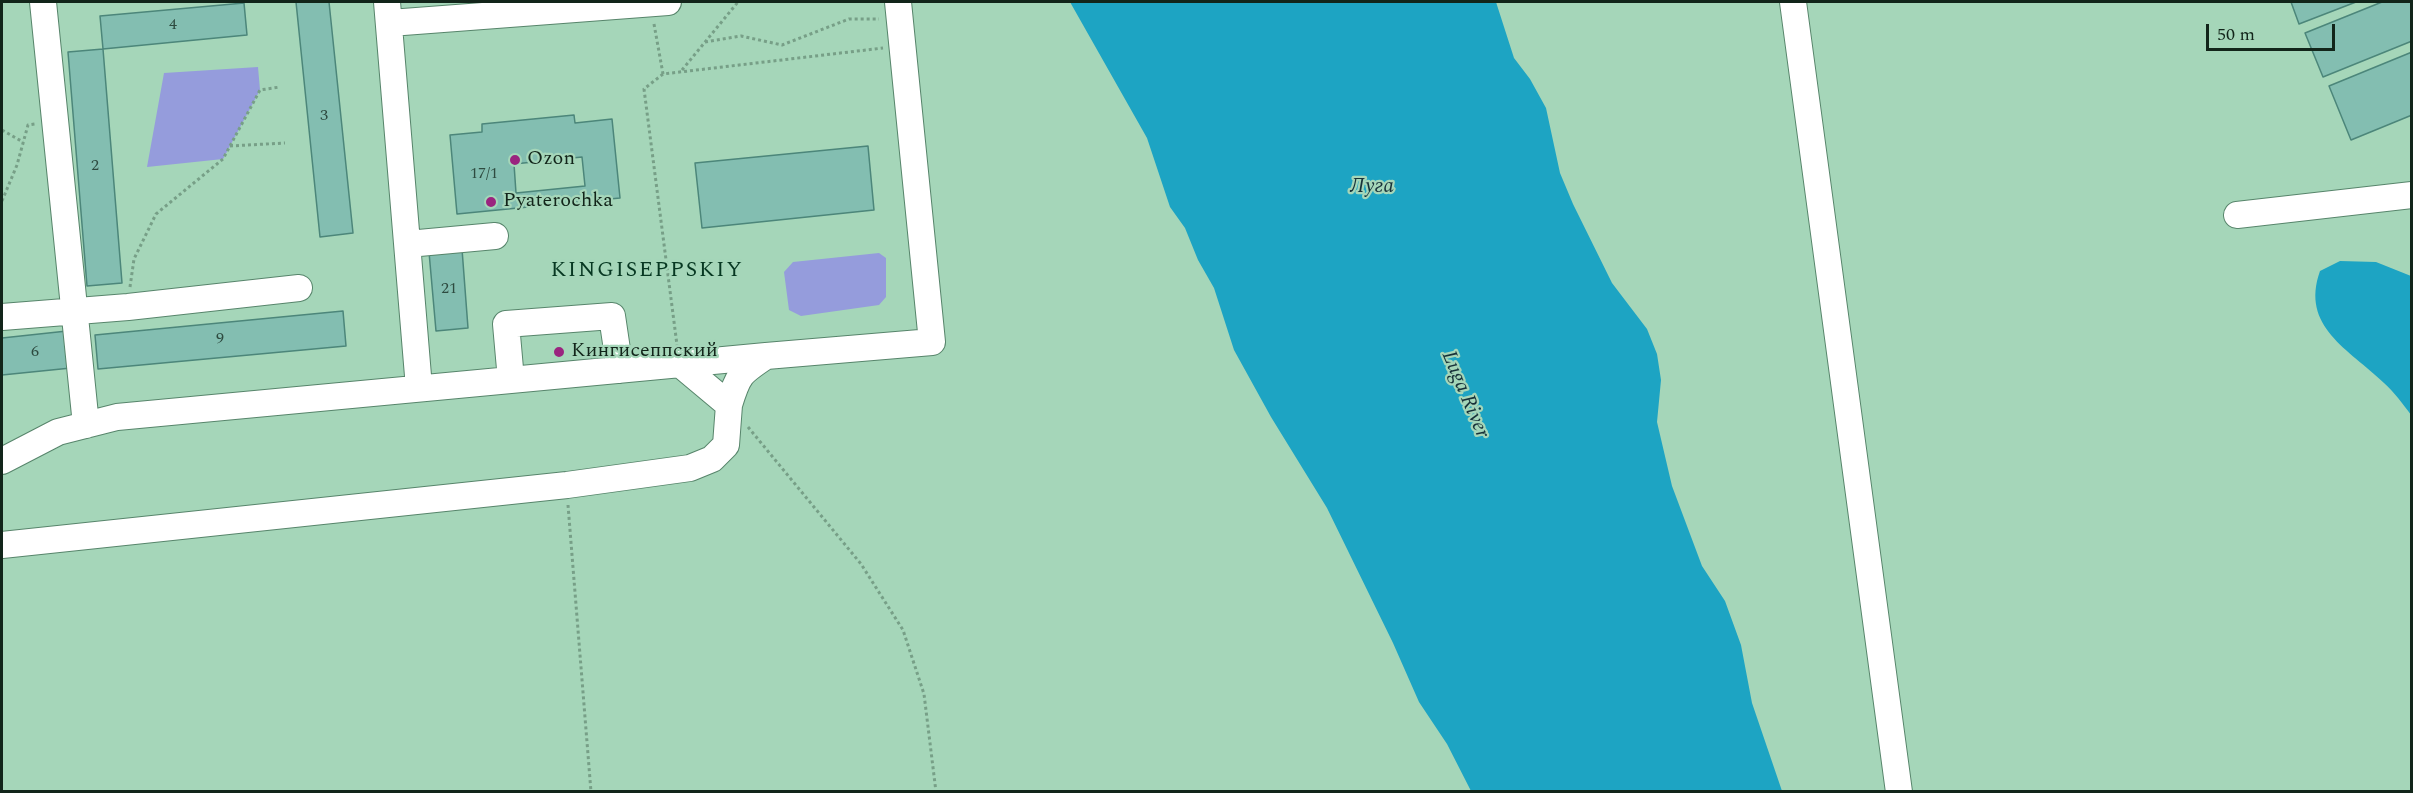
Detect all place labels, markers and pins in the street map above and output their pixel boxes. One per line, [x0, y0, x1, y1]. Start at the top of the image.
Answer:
place label: Ozon [527, 148, 575, 172]
marker: Ozon [508, 153, 522, 167]
place label: Pyaterochka [503, 190, 613, 214]
marker: Pyaterochka [484, 195, 498, 209]
place label: Кингисеппский [571, 340, 718, 364]
marker: Кингисеппский [552, 345, 566, 359]

